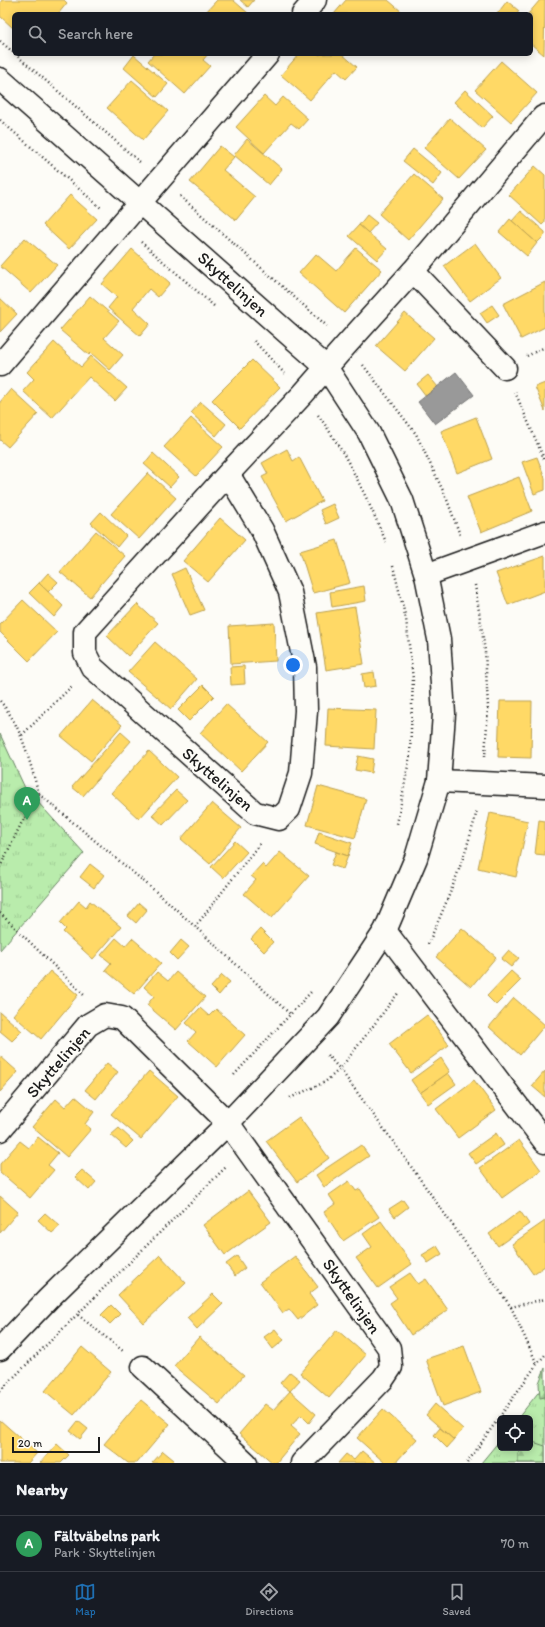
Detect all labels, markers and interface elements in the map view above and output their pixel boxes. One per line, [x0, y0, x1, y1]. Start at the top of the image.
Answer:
search box [12, 12, 533, 56]
icon: search [26, 23, 48, 45]
text: Search here [58, 25, 133, 43]
street label: Skyttelinjen [194, 247, 272, 321]
your location [283, 655, 303, 675]
street label: Skyttelinjen [178, 743, 258, 815]
pin: A [14, 787, 40, 820]
street label: Skyttelinjen [22, 1022, 94, 1102]
street label: Skyttelinjen [319, 1254, 385, 1338]
map controls [497, 1415, 533, 1451]
button: locate [497, 1415, 533, 1451]
scale bar [12, 1435, 100, 1454]
text: 20 m [18, 1437, 42, 1450]
text: Nearby [16, 1479, 68, 1499]
text: Fältväbelns park [54, 1527, 160, 1545]
text: A [25, 1536, 33, 1551]
text: 70 m [501, 1536, 529, 1551]
text: Park · Skyttelinjen [54, 1545, 155, 1560]
tab: Map [74, 1581, 96, 1618]
tab: Directions [245, 1581, 294, 1618]
tab: Saved [442, 1581, 471, 1618]

